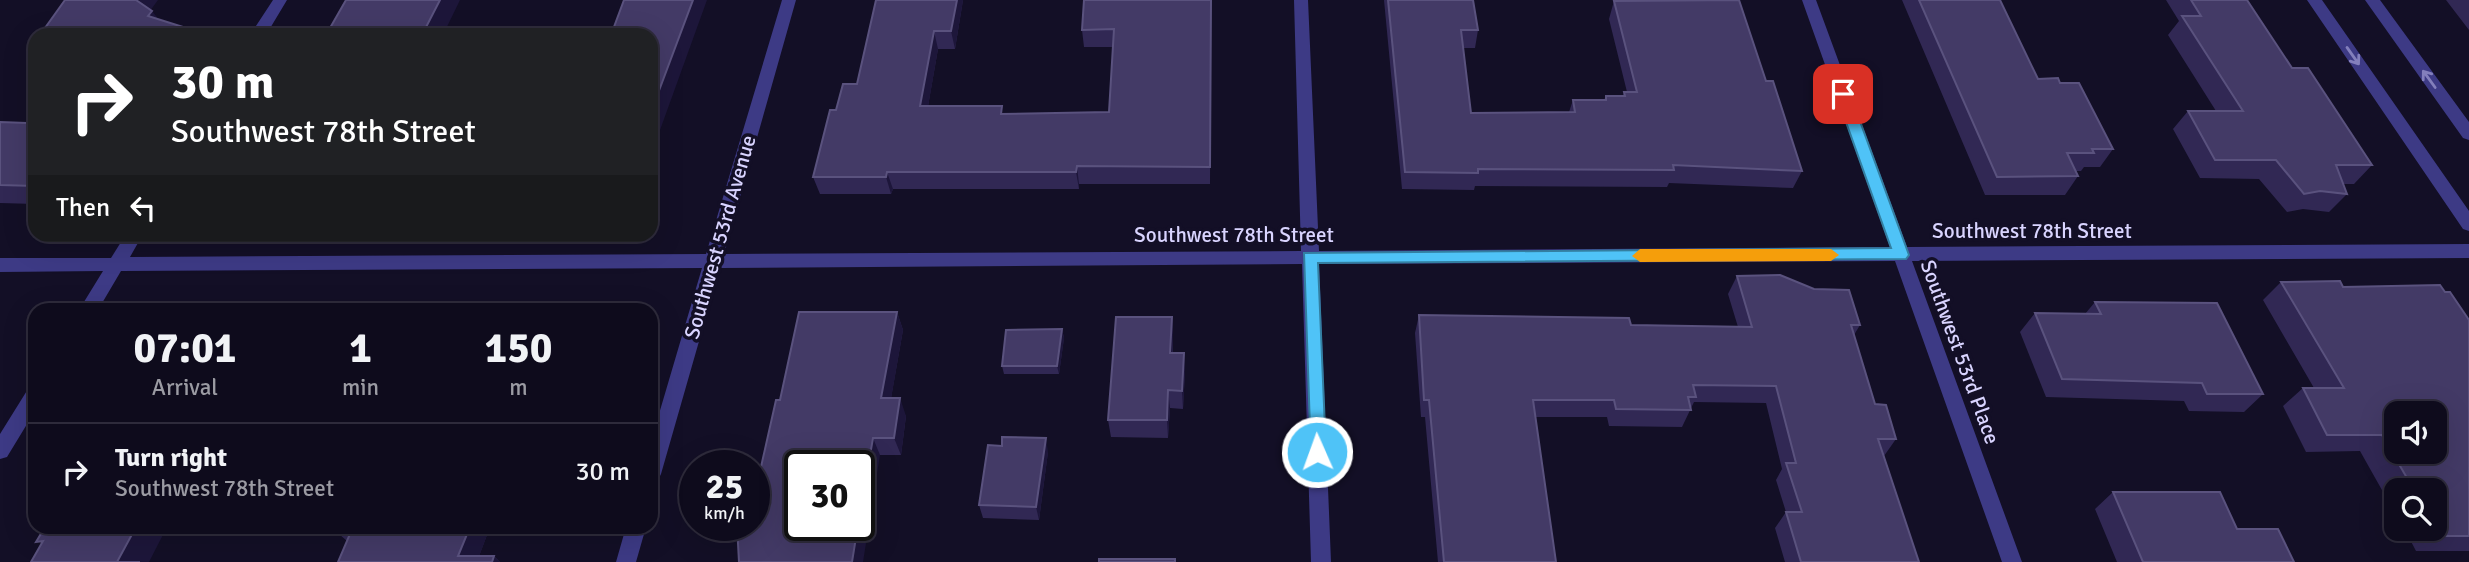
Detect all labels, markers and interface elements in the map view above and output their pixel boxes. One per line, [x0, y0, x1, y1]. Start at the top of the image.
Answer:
one-way arrow [2346, 46, 2360, 65]
text: 30 m [171, 52, 274, 112]
icon: right [56, 56, 147, 147]
pin [1813, 64, 1873, 124]
one-way arrow [2422, 70, 2436, 89]
icon: arrive [1824, 75, 1862, 113]
text: Southwest 78th Street [171, 112, 476, 151]
street label: Southwest 53rd Avenue [678, 132, 762, 342]
icon: left [124, 189, 162, 227]
text: Then [56, 192, 110, 224]
street label: Southwest 78th Street [1932, 218, 2132, 244]
street label: Southwest 78th Street [1134, 222, 1334, 248]
street label: Southwest 53rd Place [1915, 256, 2005, 448]
text: 07:01 [133, 323, 237, 374]
text: 1 [349, 323, 372, 374]
text: 150 [484, 323, 553, 374]
text: Arrival [152, 373, 218, 402]
text: min [342, 373, 379, 402]
text: m [509, 373, 528, 402]
map controls [2384, 401, 2447, 541]
button: sound [2384, 401, 2447, 464]
position arrow [1280, 415, 1354, 489]
text: Turn right [115, 442, 227, 474]
speed limit sign: 30 [784, 450, 875, 541]
icon: right [56, 453, 94, 491]
text: 30 m [575, 456, 630, 488]
text: 25 [706, 465, 743, 508]
text: Southwest 78th Street [115, 474, 334, 503]
button: search [2384, 478, 2447, 541]
text: km/h [704, 502, 745, 524]

